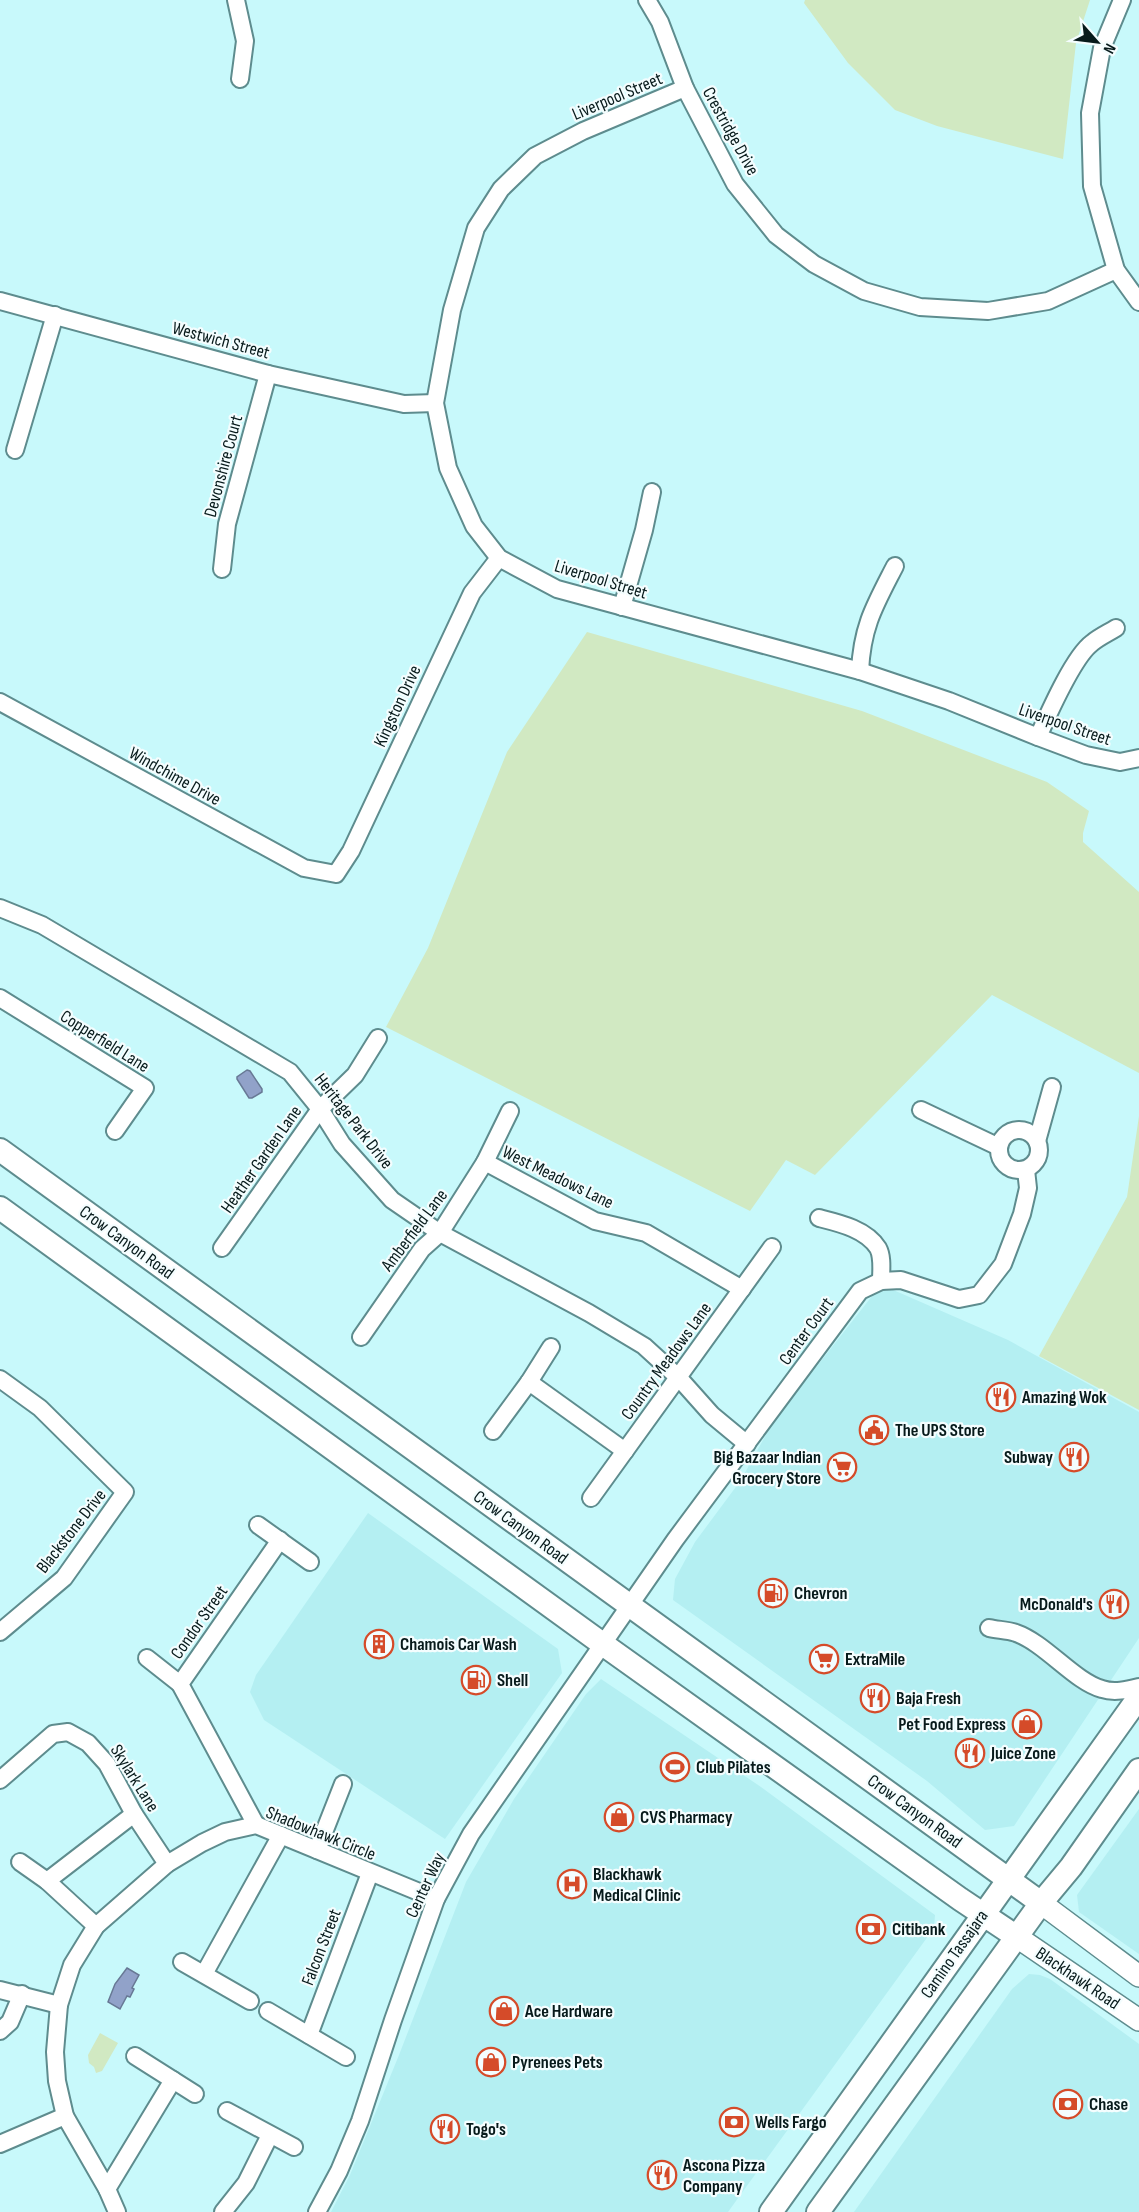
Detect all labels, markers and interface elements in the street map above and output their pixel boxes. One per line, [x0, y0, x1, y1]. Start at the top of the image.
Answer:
north arrow [1067, 12, 1127, 72]
text: N [1099, 40, 1119, 57]
street label: Liverpool Street [569, 68, 666, 125]
street label: Crestridge Drive [698, 84, 763, 179]
street label: Westwich Street [170, 317, 272, 364]
street label: Devonshire Court [200, 412, 247, 520]
street label: Liverpool Street [552, 555, 650, 604]
street label: Kingston Drive [369, 662, 426, 750]
street label: Liverpool Street [1016, 699, 1114, 750]
street label: Windchime Drive [125, 743, 224, 810]
street label: Copperfield Lane [56, 1006, 153, 1077]
street label: Heritage Park Drive [310, 1070, 397, 1173]
street label: Heather Garden Lane [217, 1102, 306, 1217]
street label: West Meadows Lane [499, 1141, 617, 1213]
street label: Amberfield Lane [376, 1185, 452, 1276]
street label: Crow Canyon Road [75, 1201, 178, 1284]
street label: Center Court [775, 1293, 838, 1369]
street label: Country Meadows Lane [617, 1299, 716, 1424]
restaurant icon: Amazing Wok [985, 1381, 1017, 1413]
place label: Amazing Wok [1021, 1387, 1107, 1408]
public building icon: The UPS Store [858, 1414, 890, 1446]
place label: The UPS Store [895, 1420, 985, 1441]
restaurant icon: Subway [1058, 1441, 1090, 1473]
place label: Big Bazaar Indian Grocery Store [714, 1447, 821, 1489]
place label: Subway [1004, 1447, 1053, 1468]
supermarket icon: Big Bazaar Indian Grocery Store [826, 1451, 858, 1483]
street label: Blackstone Drive [32, 1485, 111, 1577]
street label: Crow Canyon Road [469, 1486, 572, 1569]
fuel station icon: Chevron [757, 1577, 789, 1609]
street label: Condor Street [167, 1581, 233, 1663]
place label: Chevron [794, 1583, 848, 1604]
restaurant icon: McDonald's [1098, 1588, 1130, 1620]
place label: McDonald's [1020, 1594, 1093, 1615]
building icon: Chamois Car Wash [363, 1628, 395, 1660]
place label: Chamois Car Wash [400, 1634, 517, 1655]
supermarket icon: ExtraMile [808, 1643, 840, 1675]
place label: ExtraMile [845, 1649, 905, 1670]
fuel station icon: Shell [460, 1664, 492, 1696]
place label: Shell [497, 1670, 528, 1691]
restaurant icon: Baja Fresh [859, 1682, 891, 1714]
place label: Baja Fresh [896, 1688, 961, 1709]
shop icon: Pet Food Express [1011, 1708, 1043, 1740]
place label: Pet Food Express [898, 1714, 1006, 1735]
restaurant icon: Juice Zone [954, 1737, 986, 1769]
street label: Skylark Lane [106, 1741, 163, 1816]
place label: Juice Zone [990, 1743, 1056, 1764]
sports icon: Club Pilates [659, 1751, 691, 1783]
place label: Club Pilates [696, 1757, 771, 1778]
street label: Crow Canyon Road [863, 1770, 966, 1853]
shop icon: CVS Pharmacy [603, 1801, 635, 1833]
street label: Shadowhawk Circle [263, 1802, 379, 1865]
place label: CVS Pharmacy [640, 1807, 733, 1828]
street label: Center Way [401, 1849, 450, 1921]
place label: Blackhawk Medical Clinic [593, 1864, 681, 1906]
hospital icon: Blackhawk Medical Clinic [556, 1868, 588, 1900]
street label: Falcon Street [297, 1906, 346, 1988]
street label: Camino Tassajara [916, 1906, 993, 2002]
bank icon: Citibank [855, 1913, 887, 1945]
place label: Citibank [892, 1919, 946, 1940]
street label: Blackhawk Road [1032, 1943, 1124, 2014]
shop icon: Ace Hardware [488, 1995, 520, 2027]
place label: Ace Hardware [524, 2001, 613, 2022]
shop icon: Pyrenees Pets [475, 2046, 507, 2078]
place label: Pyrenees Pets [512, 2052, 603, 2073]
bank icon: Chase [1052, 2088, 1084, 2120]
place label: Chase [1089, 2094, 1128, 2115]
bank icon: Wells Fargo [718, 2106, 750, 2138]
place label: Wells Fargo [755, 2112, 827, 2133]
restaurant icon: Togo's [429, 2113, 461, 2145]
place label: Togo's [466, 2119, 506, 2140]
place label: Ascona Pizza Company [682, 2155, 765, 2197]
restaurant icon: Ascona Pizza Company [646, 2159, 678, 2191]

